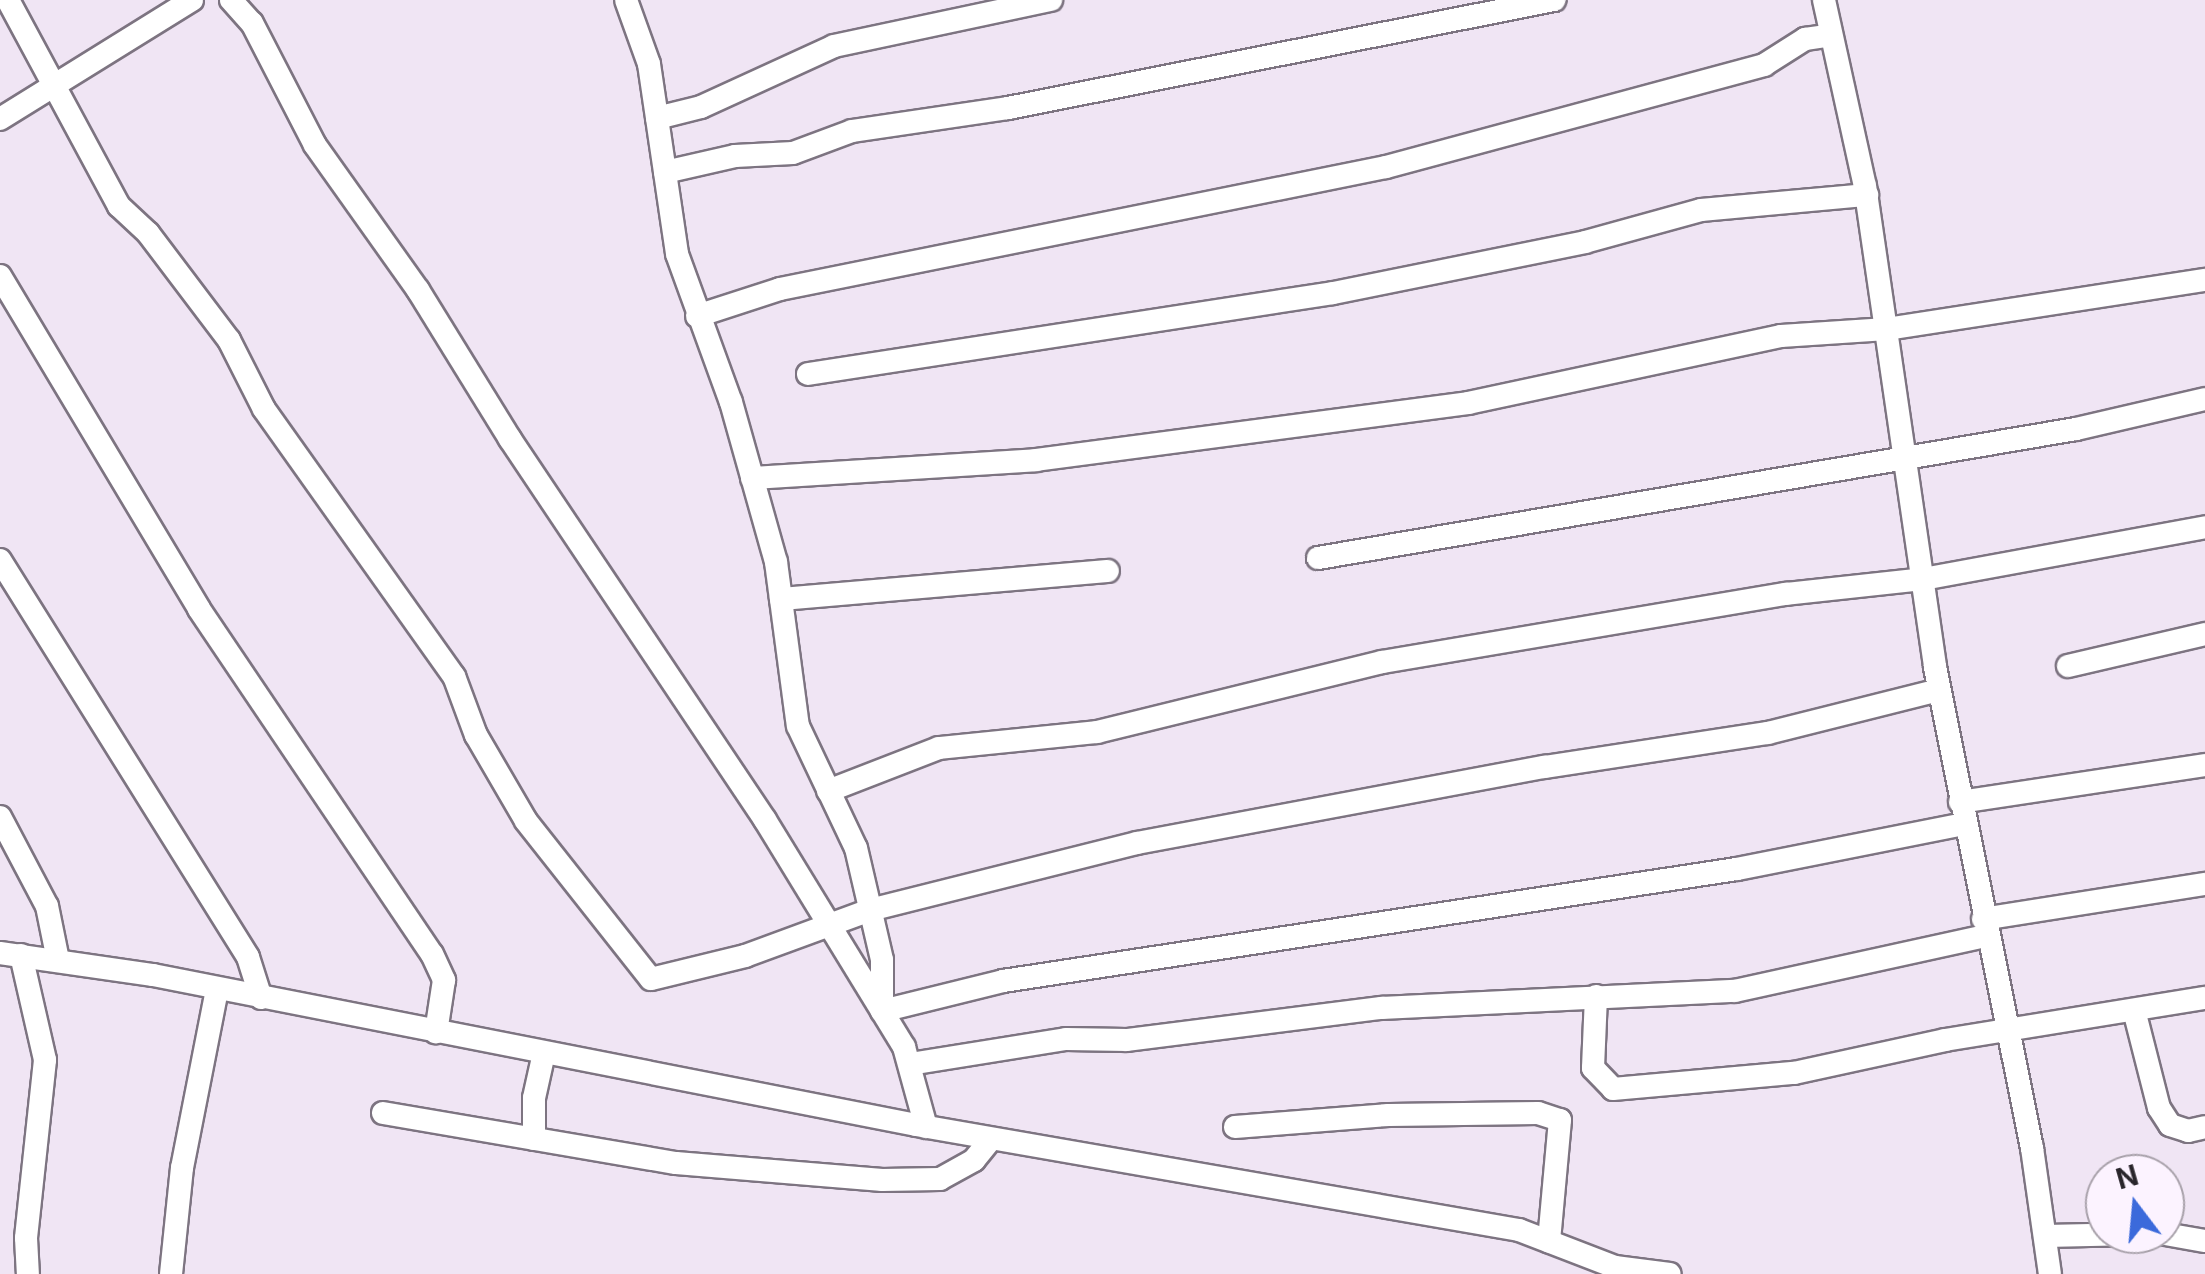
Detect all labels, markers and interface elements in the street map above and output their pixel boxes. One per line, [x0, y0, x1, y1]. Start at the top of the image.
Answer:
north arrow [2085, 1154, 2185, 1254]
text: N [2112, 1158, 2142, 1196]

